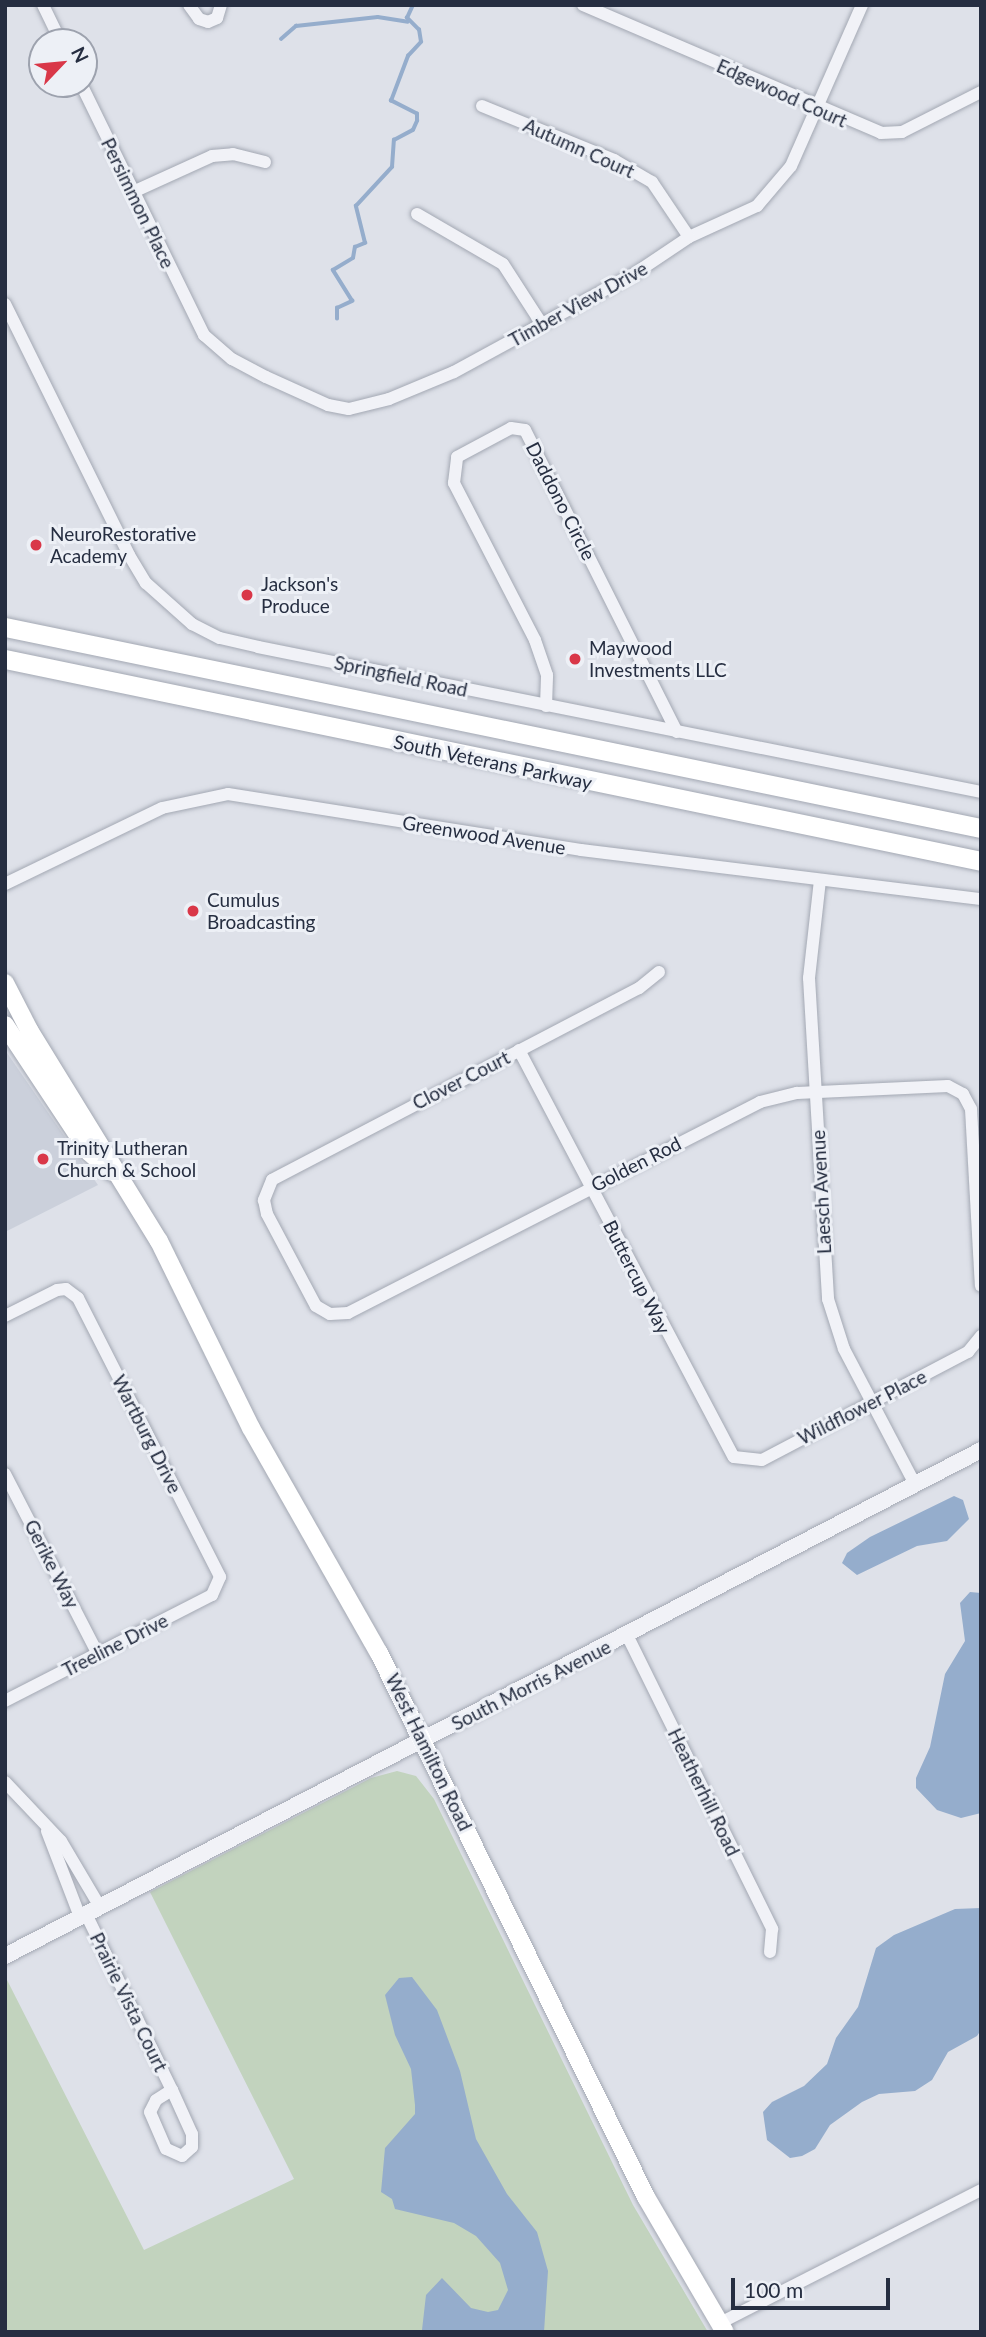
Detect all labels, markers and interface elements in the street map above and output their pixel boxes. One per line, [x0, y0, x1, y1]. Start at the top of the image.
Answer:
north arrow [28, 28, 98, 98]
text: N [67, 43, 94, 66]
street label: Edgewood Court [713, 54, 851, 132]
street label: Autumn Court [520, 113, 638, 183]
street label: Persimmon Place [97, 134, 179, 272]
street label: Timber View Drive [504, 256, 652, 352]
street label: Daddono Circle [521, 438, 601, 564]
place label: NeuroRestorative Academy [50, 523, 196, 567]
marker: NeuroRestorative Academy [28, 537, 44, 553]
place label: Jackson's Produce [261, 573, 338, 617]
marker: Jackson's Produce [239, 587, 255, 603]
place label: Maywood Investments LLC [589, 637, 727, 681]
street label: Springfield Road [332, 651, 470, 701]
marker: Maywood Investments LLC [567, 651, 583, 667]
street label: South Veterans Parkway [391, 730, 595, 794]
street label: Greenwood Avenue [400, 811, 568, 859]
place label: Cumulus Broadcasting [207, 889, 315, 933]
marker: Cumulus Broadcasting [185, 903, 201, 919]
street label: Clover Court [408, 1046, 514, 1114]
street label: Laesch Avenue [806, 1129, 836, 1255]
street label: Golden Rod [587, 1132, 685, 1196]
place label: Trinity Lutheran Church & School [57, 1137, 196, 1181]
marker: Trinity Lutheran Church & School [35, 1151, 51, 1167]
street label: Buttercup Way [598, 1216, 676, 1338]
street label: Wildflower Place [794, 1365, 930, 1449]
street label: Wartburg Drive [107, 1371, 187, 1497]
street label: Gerike Way [20, 1516, 84, 1612]
street label: Treeline Drive [58, 1609, 172, 1681]
street label: South Morris Avenue [447, 1635, 615, 1735]
street label: West Hamilton Road [381, 1670, 477, 1834]
street label: Heatherhill Road [663, 1725, 745, 1859]
street label: Prairie Vista Court [85, 1928, 173, 2076]
scale bar [734, 2264, 893, 2308]
text: 100 m [744, 2277, 803, 2302]

